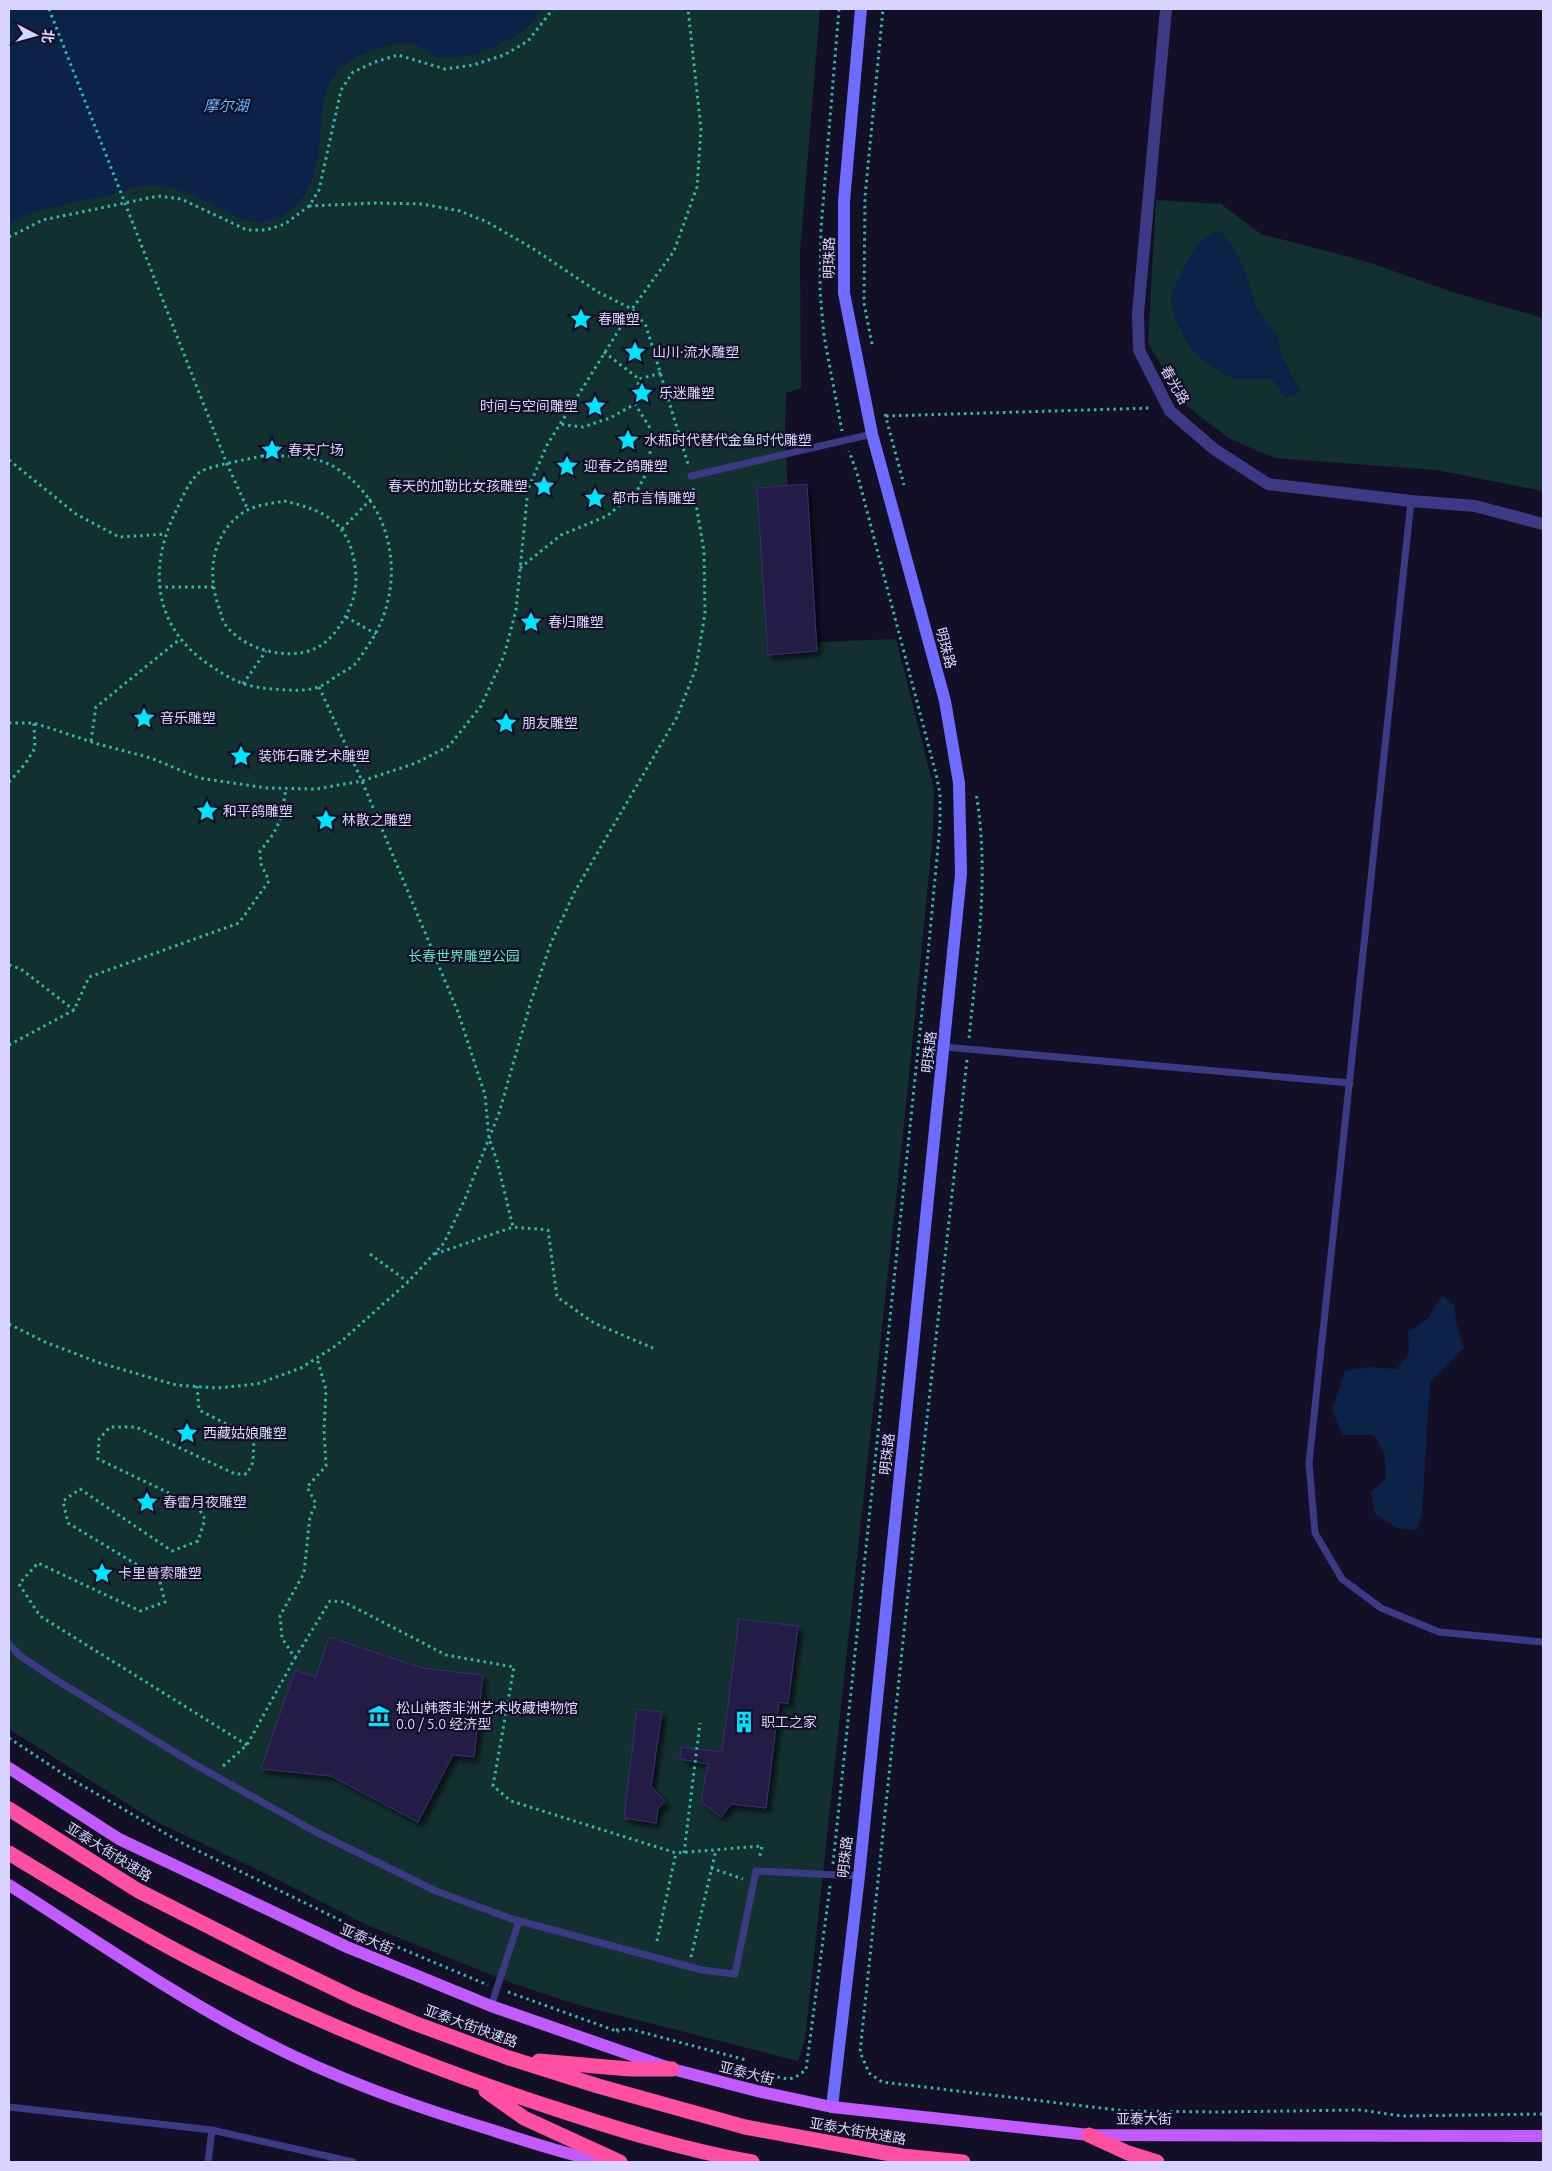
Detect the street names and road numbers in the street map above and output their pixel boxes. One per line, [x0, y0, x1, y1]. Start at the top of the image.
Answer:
street label: 明珠路 [821, 237, 837, 279]
street label: 春光路 [1158, 363, 1192, 407]
street label: 明珠路 [933, 626, 959, 670]
street label: 明珠路 [919, 1030, 939, 1074]
street label: 明珠路 [877, 1432, 897, 1476]
street label: 亚泰大街快速路 [63, 1819, 155, 1885]
street label: 明珠路 [835, 1835, 855, 1879]
street label: 亚泰大街 [338, 1921, 396, 1957]
street label: 亚泰大街快速路 [422, 2002, 520, 2050]
street label: 亚泰大街 [718, 2058, 776, 2088]
street label: 亚泰大街 [1116, 2111, 1172, 2127]
street label: 亚泰大街快速路 [808, 2115, 908, 2147]

